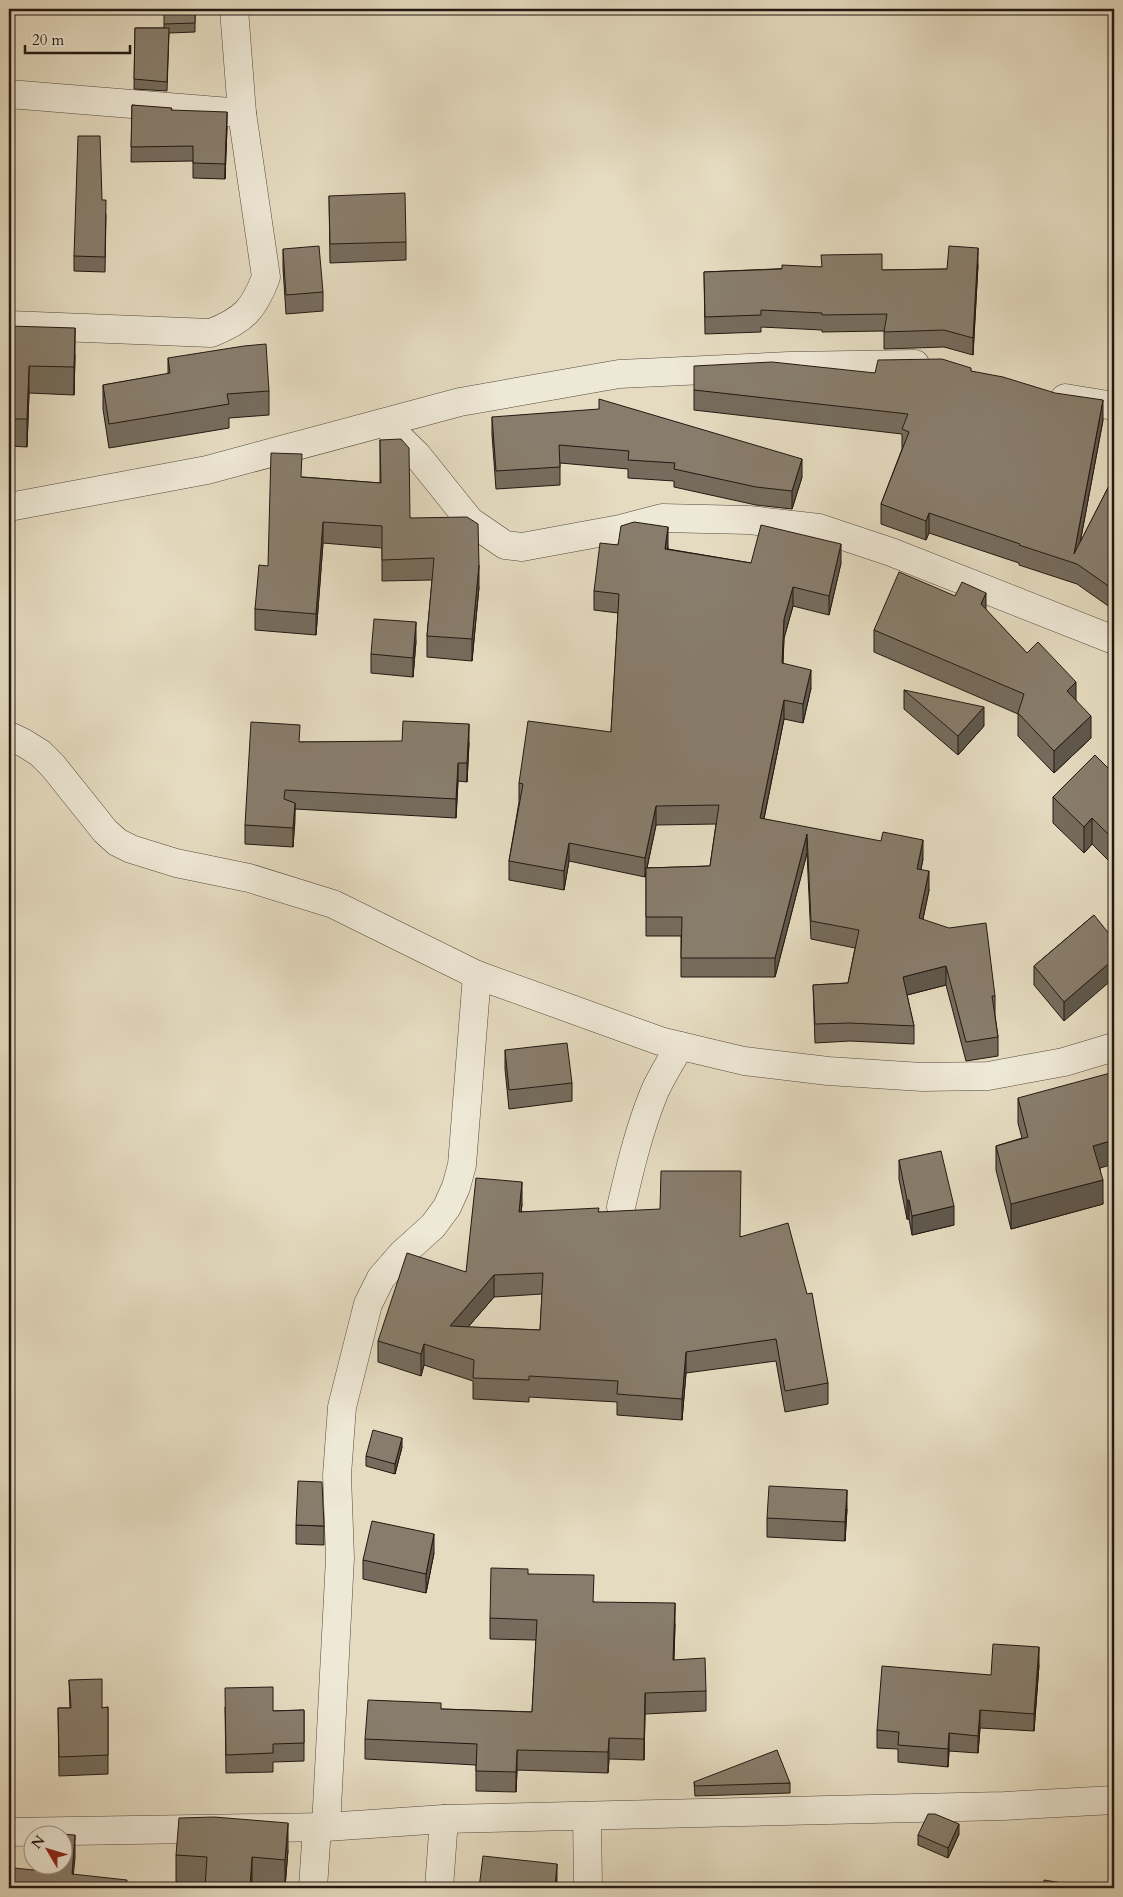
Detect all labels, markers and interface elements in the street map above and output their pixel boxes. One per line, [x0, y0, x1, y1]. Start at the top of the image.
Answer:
scale bar [25, 22, 130, 54]
text: 20 m [32, 30, 64, 50]
north arrow [22, 1824, 72, 1874]
text: N [27, 1832, 49, 1853]

